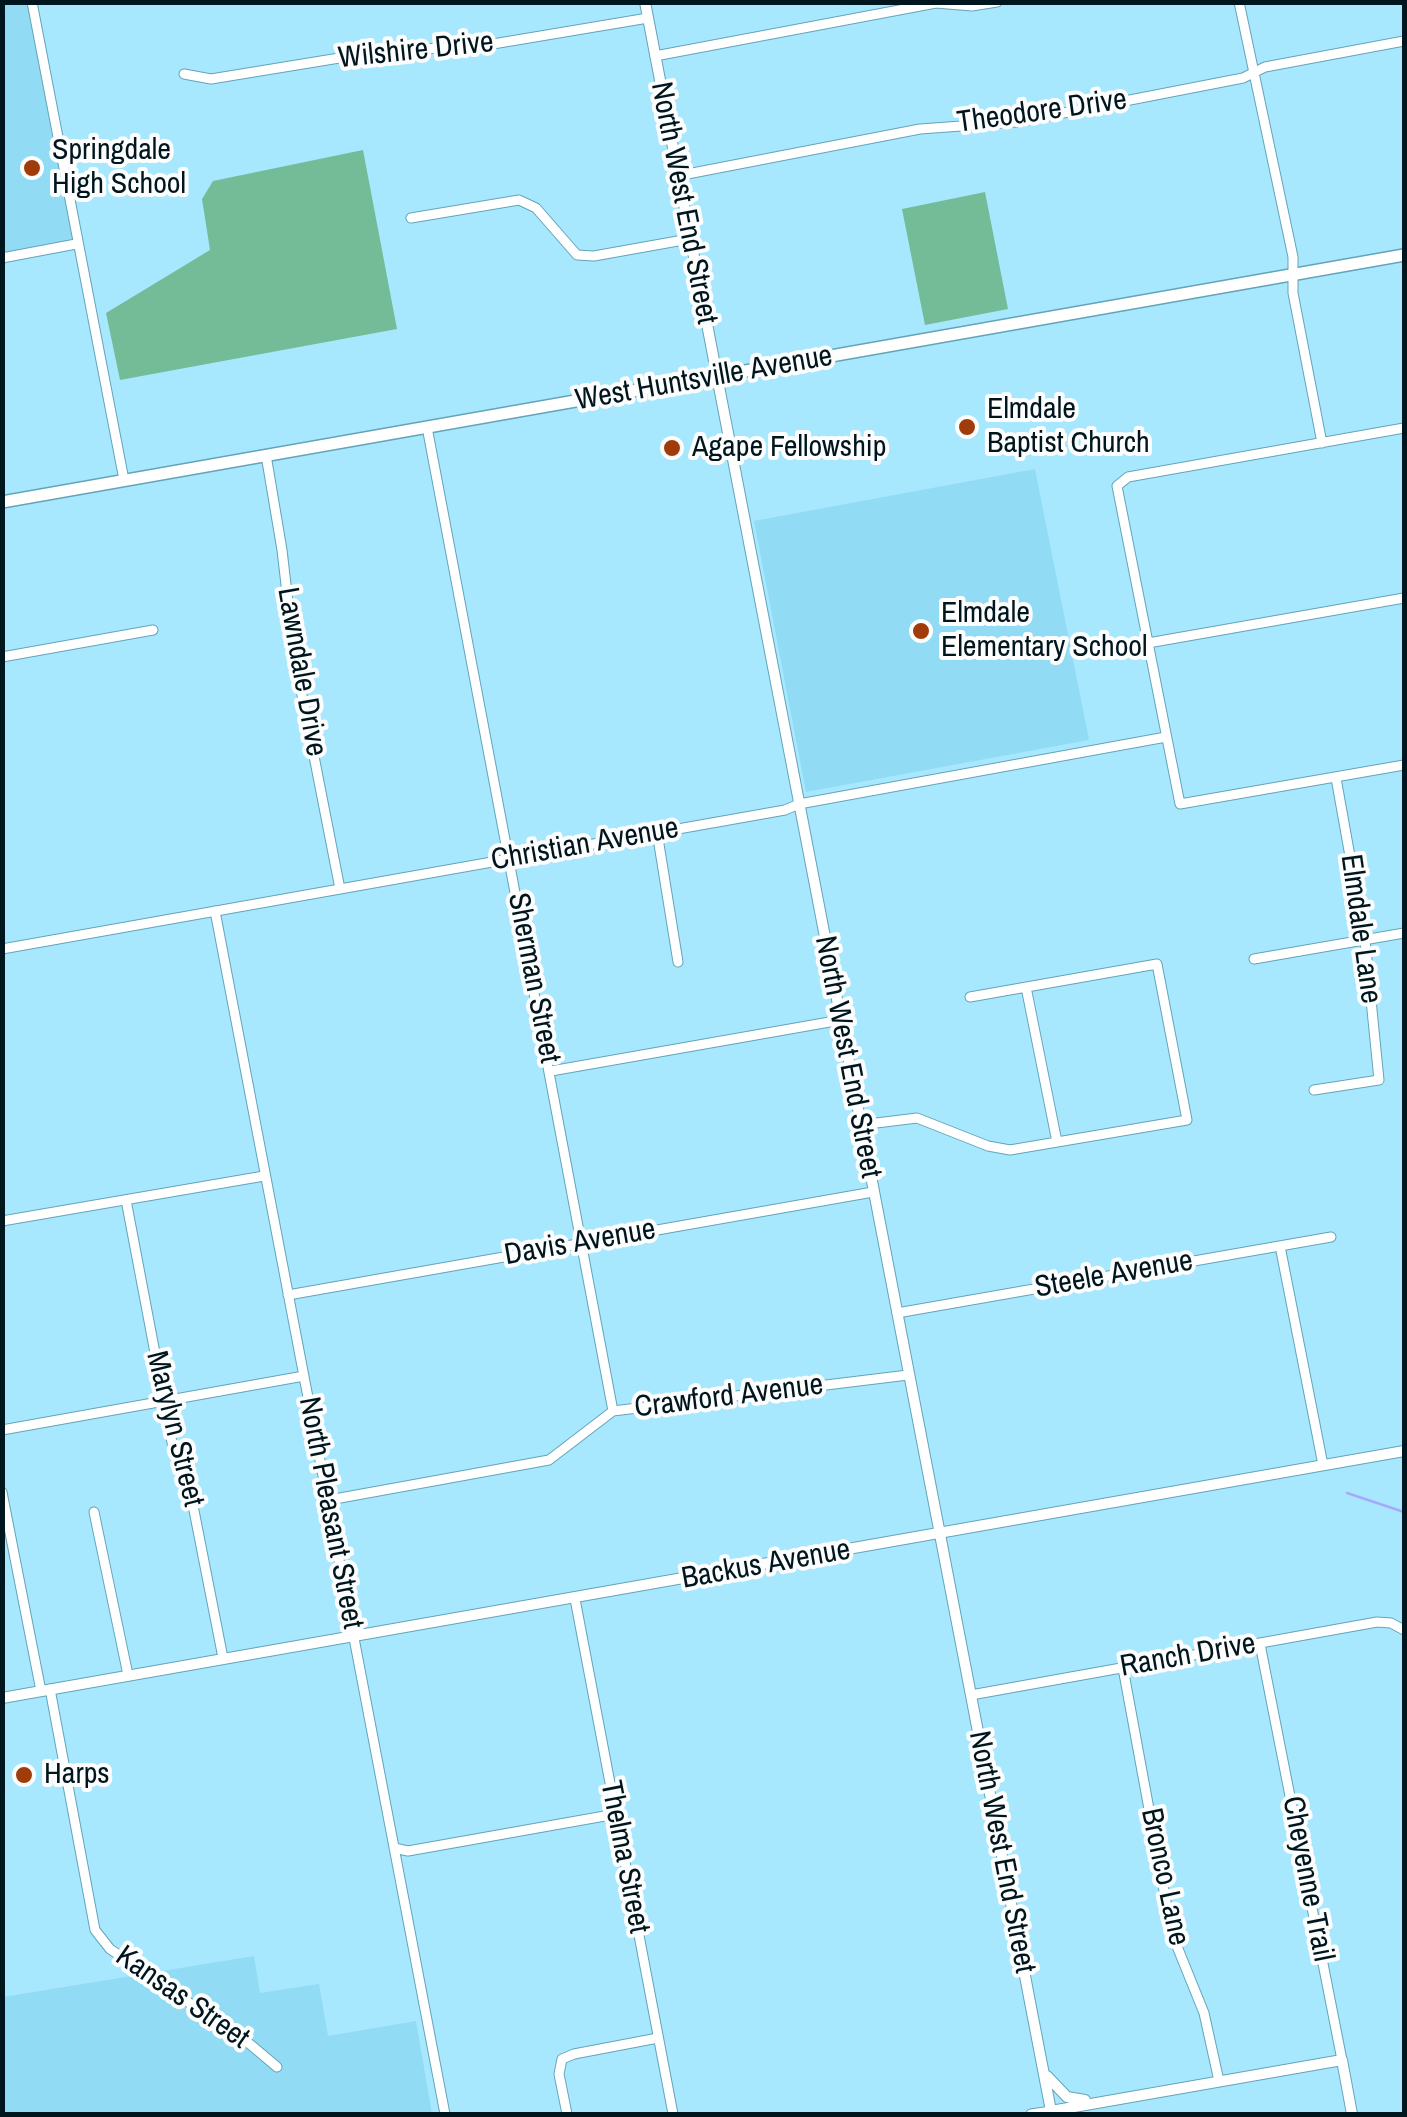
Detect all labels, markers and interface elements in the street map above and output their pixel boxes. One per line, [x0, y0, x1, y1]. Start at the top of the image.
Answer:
street label: Wilshire Drive [337, 25, 495, 77]
street label: North West End Street [642, 79, 724, 327]
street label: Theodore Drive [955, 82, 1129, 142]
place label: Springdale High School [52, 133, 186, 204]
marker: Springdale High School [21, 157, 43, 179]
street label: West Huntsville Avenue [573, 339, 835, 419]
place label: Elmdale Baptist Church [987, 392, 1150, 462]
marker: Elmdale Baptist Church [956, 416, 978, 438]
place label: Agape Fellowship [692, 430, 886, 466]
marker: Agape Fellowship [661, 437, 683, 459]
street label: Lawndale Drive [268, 585, 334, 759]
place label: Elmdale Elementary School [941, 596, 1147, 666]
marker: Elmdale Elementary School [910, 620, 932, 642]
street label: Christian Avenue [488, 811, 682, 879]
street label: Elmdale Lane [1332, 852, 1388, 1006]
street label: Sherman Street [499, 890, 567, 1066]
street label: North West End Street [806, 933, 888, 1181]
street label: Davis Avenue [502, 1212, 658, 1274]
street label: Steele Avenue [1032, 1243, 1196, 1307]
street label: Marylyn Street [137, 1348, 211, 1510]
street label: Crawford Avenue [633, 1368, 825, 1426]
street label: North Pleasant Street [290, 1394, 370, 1632]
street label: Backus Avenue [679, 1532, 853, 1598]
street label: Ranch Drive [1118, 1626, 1258, 1686]
street label: North West End Street [960, 1728, 1042, 1976]
place label: Harps [44, 1757, 110, 1793]
marker: Harps [13, 1764, 35, 1786]
street label: Thelma Street [592, 1778, 656, 1936]
street label: Cheyenne Trail [1273, 1793, 1341, 1965]
street label: Bronco Lane [1132, 1805, 1196, 1949]
street label: Kansas Street [108, 1939, 256, 2057]

